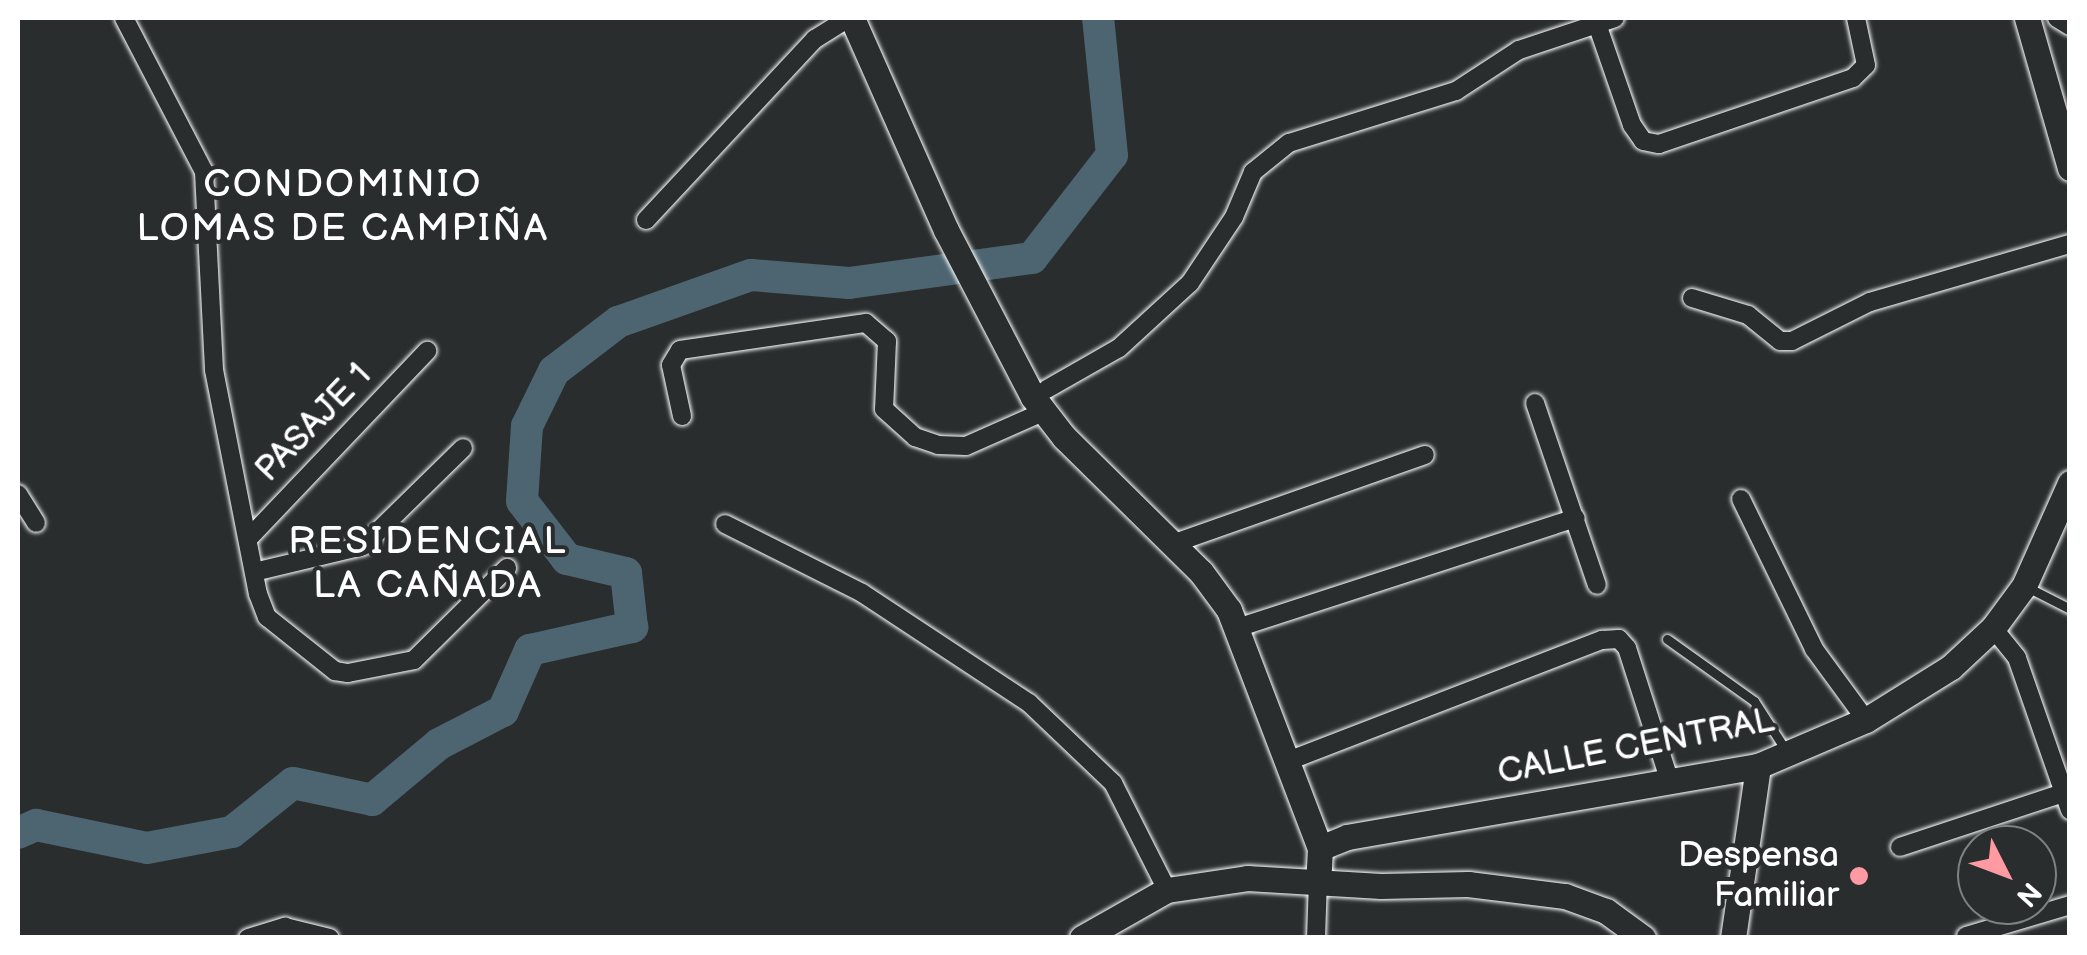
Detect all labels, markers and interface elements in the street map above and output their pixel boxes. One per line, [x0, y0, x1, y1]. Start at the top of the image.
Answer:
district label: CONDOMINIO LOMAS DE CAMPIÑA [136, 162, 550, 252]
street label: PASAJE 1 [247, 355, 381, 491]
district label: RESIDENCIAL LA CAÑADA [288, 519, 568, 608]
street label: CALLE CENTRAL [1494, 700, 1778, 794]
north arrow [1957, 825, 2057, 925]
place label: Despensa Familiar [1678, 835, 1839, 917]
marker: Despensa Familiar [1848, 865, 1870, 887]
text: N [2009, 875, 2047, 913]

